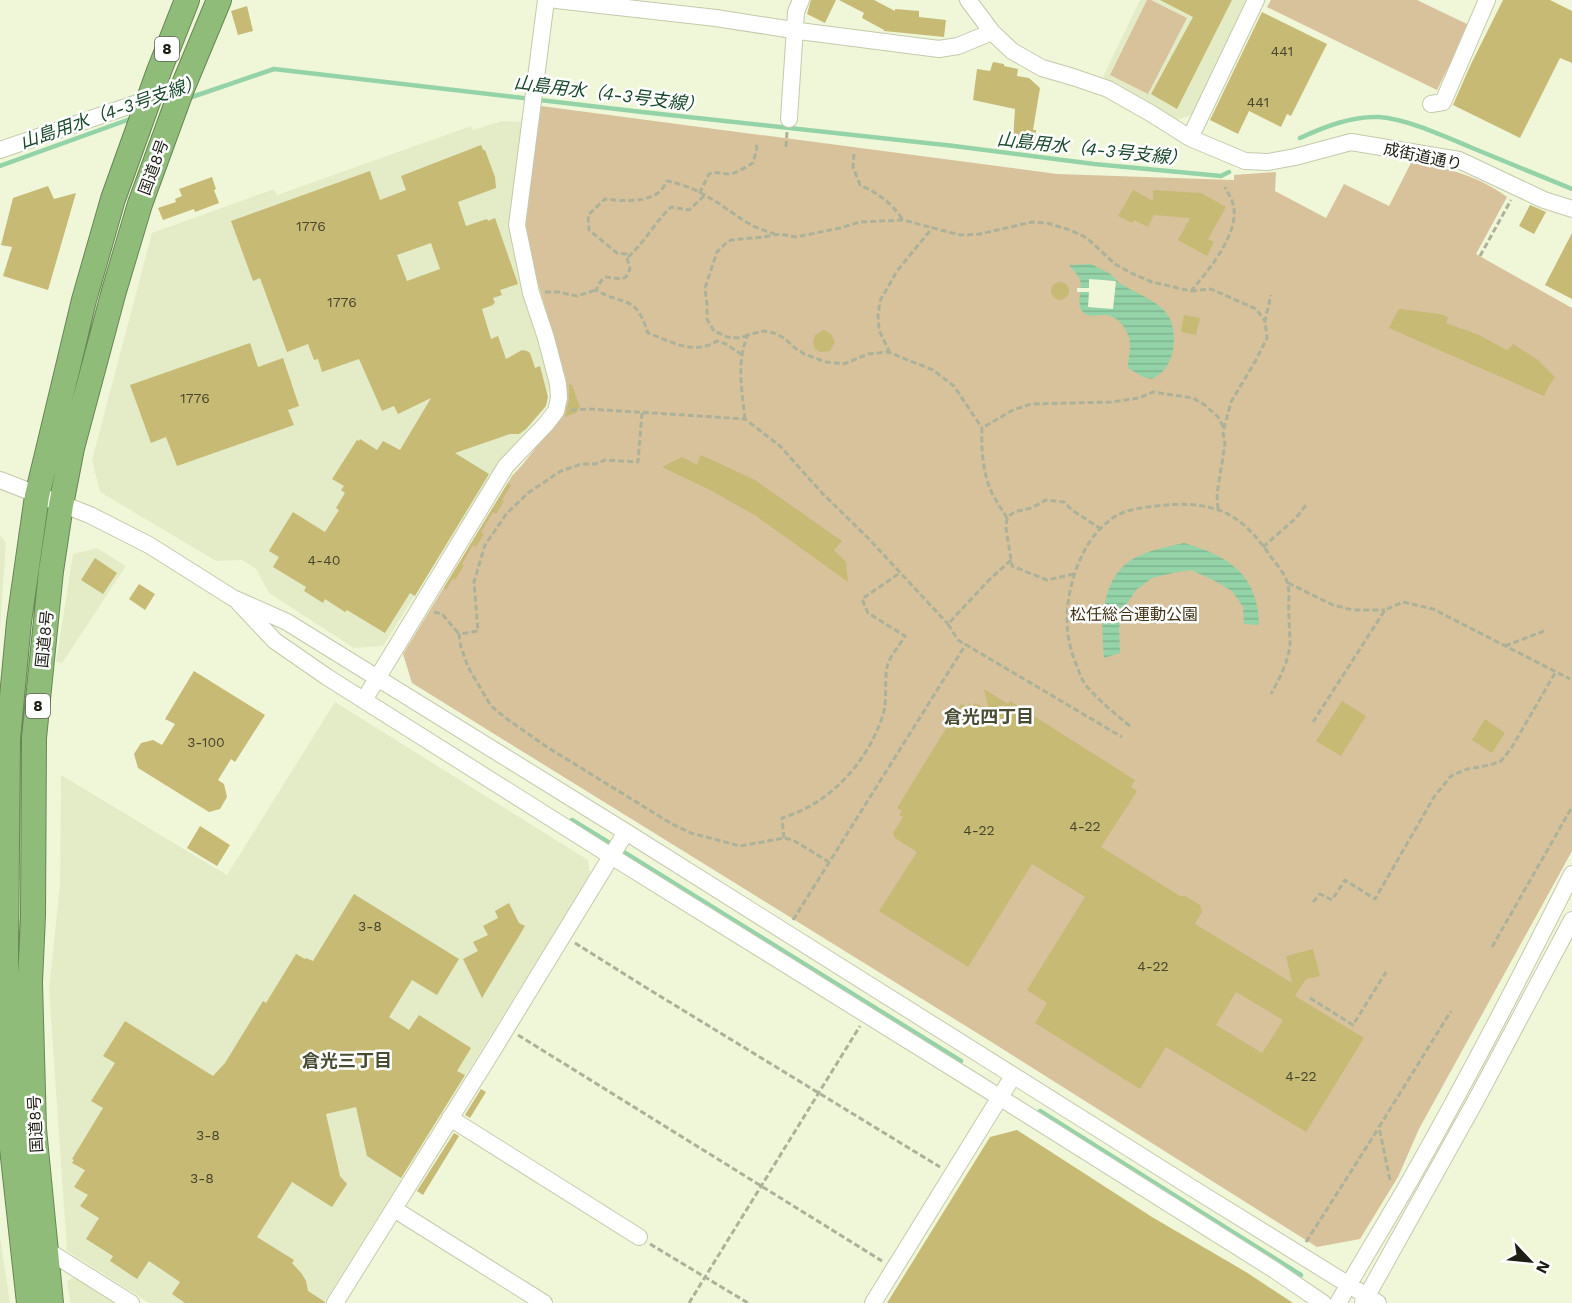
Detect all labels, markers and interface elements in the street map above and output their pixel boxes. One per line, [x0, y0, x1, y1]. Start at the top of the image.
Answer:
road number: 8 [155, 37, 179, 61]
house number: 441 [1271, 43, 1293, 59]
water label: 山島用水（4-3号支線） [17, 70, 205, 153]
water label: 山島用水（4-3号支線） [513, 71, 705, 116]
house number: 441 [1247, 94, 1269, 110]
water label: 山島用水（4-3号支線） [996, 128, 1188, 169]
street label: 国道8号 [135, 137, 172, 198]
street label: 成街道通り [1382, 139, 1464, 174]
house number: 1776 [296, 218, 326, 234]
house number: 1776 [327, 294, 357, 310]
house number: 1776 [180, 390, 210, 406]
house number: 4-40 [308, 552, 340, 568]
park label: 松任総合運動公園 [1070, 605, 1198, 624]
street label: 国道8号 [32, 609, 57, 669]
road number: 8 [26, 694, 50, 718]
district label: 倉光四丁目 [944, 706, 1034, 727]
house number: 3-100 [187, 734, 225, 750]
house number: 4-22 [1069, 818, 1101, 834]
house number: 4-22 [963, 822, 995, 838]
house number: 3-8 [358, 918, 382, 934]
house number: 4-22 [1137, 958, 1169, 974]
district label: 倉光三丁目 [302, 1050, 392, 1071]
house number: 4-22 [1285, 1068, 1317, 1084]
street label: 国道8号 [24, 1095, 47, 1153]
house number: 3-8 [196, 1127, 220, 1143]
house number: 3-8 [190, 1170, 214, 1186]
north arrow [1500, 1231, 1560, 1291]
text: N [1532, 1258, 1554, 1277]

